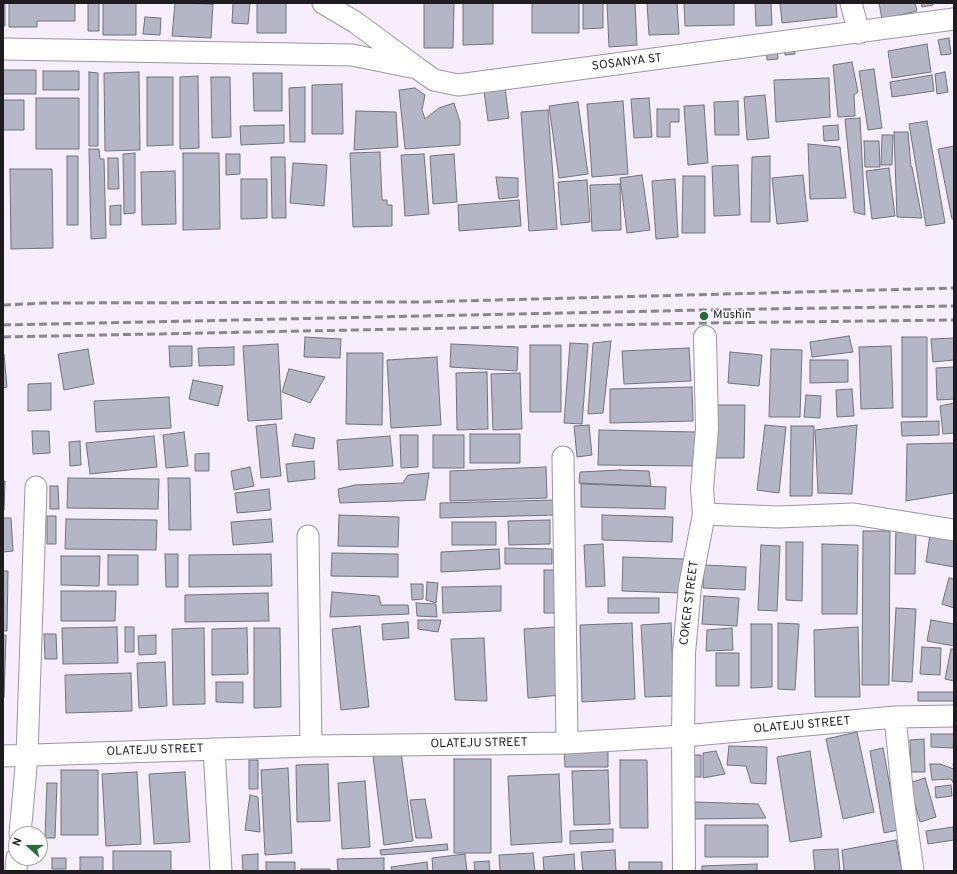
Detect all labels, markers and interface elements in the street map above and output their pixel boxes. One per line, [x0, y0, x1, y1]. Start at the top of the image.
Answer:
street label: SOSANYA ST [591, 52, 663, 74]
place label: Mushin [713, 309, 752, 323]
marker: Mushin [698, 310, 710, 322]
street label: COKER STREET [678, 560, 702, 646]
street label: OLATEJU STREET [753, 715, 851, 737]
street label: OLATEJU STREET [430, 736, 528, 752]
street label: OLATEJU STREET [106, 742, 204, 760]
north arrow [8, 826, 48, 866]
text: N [10, 836, 26, 848]

